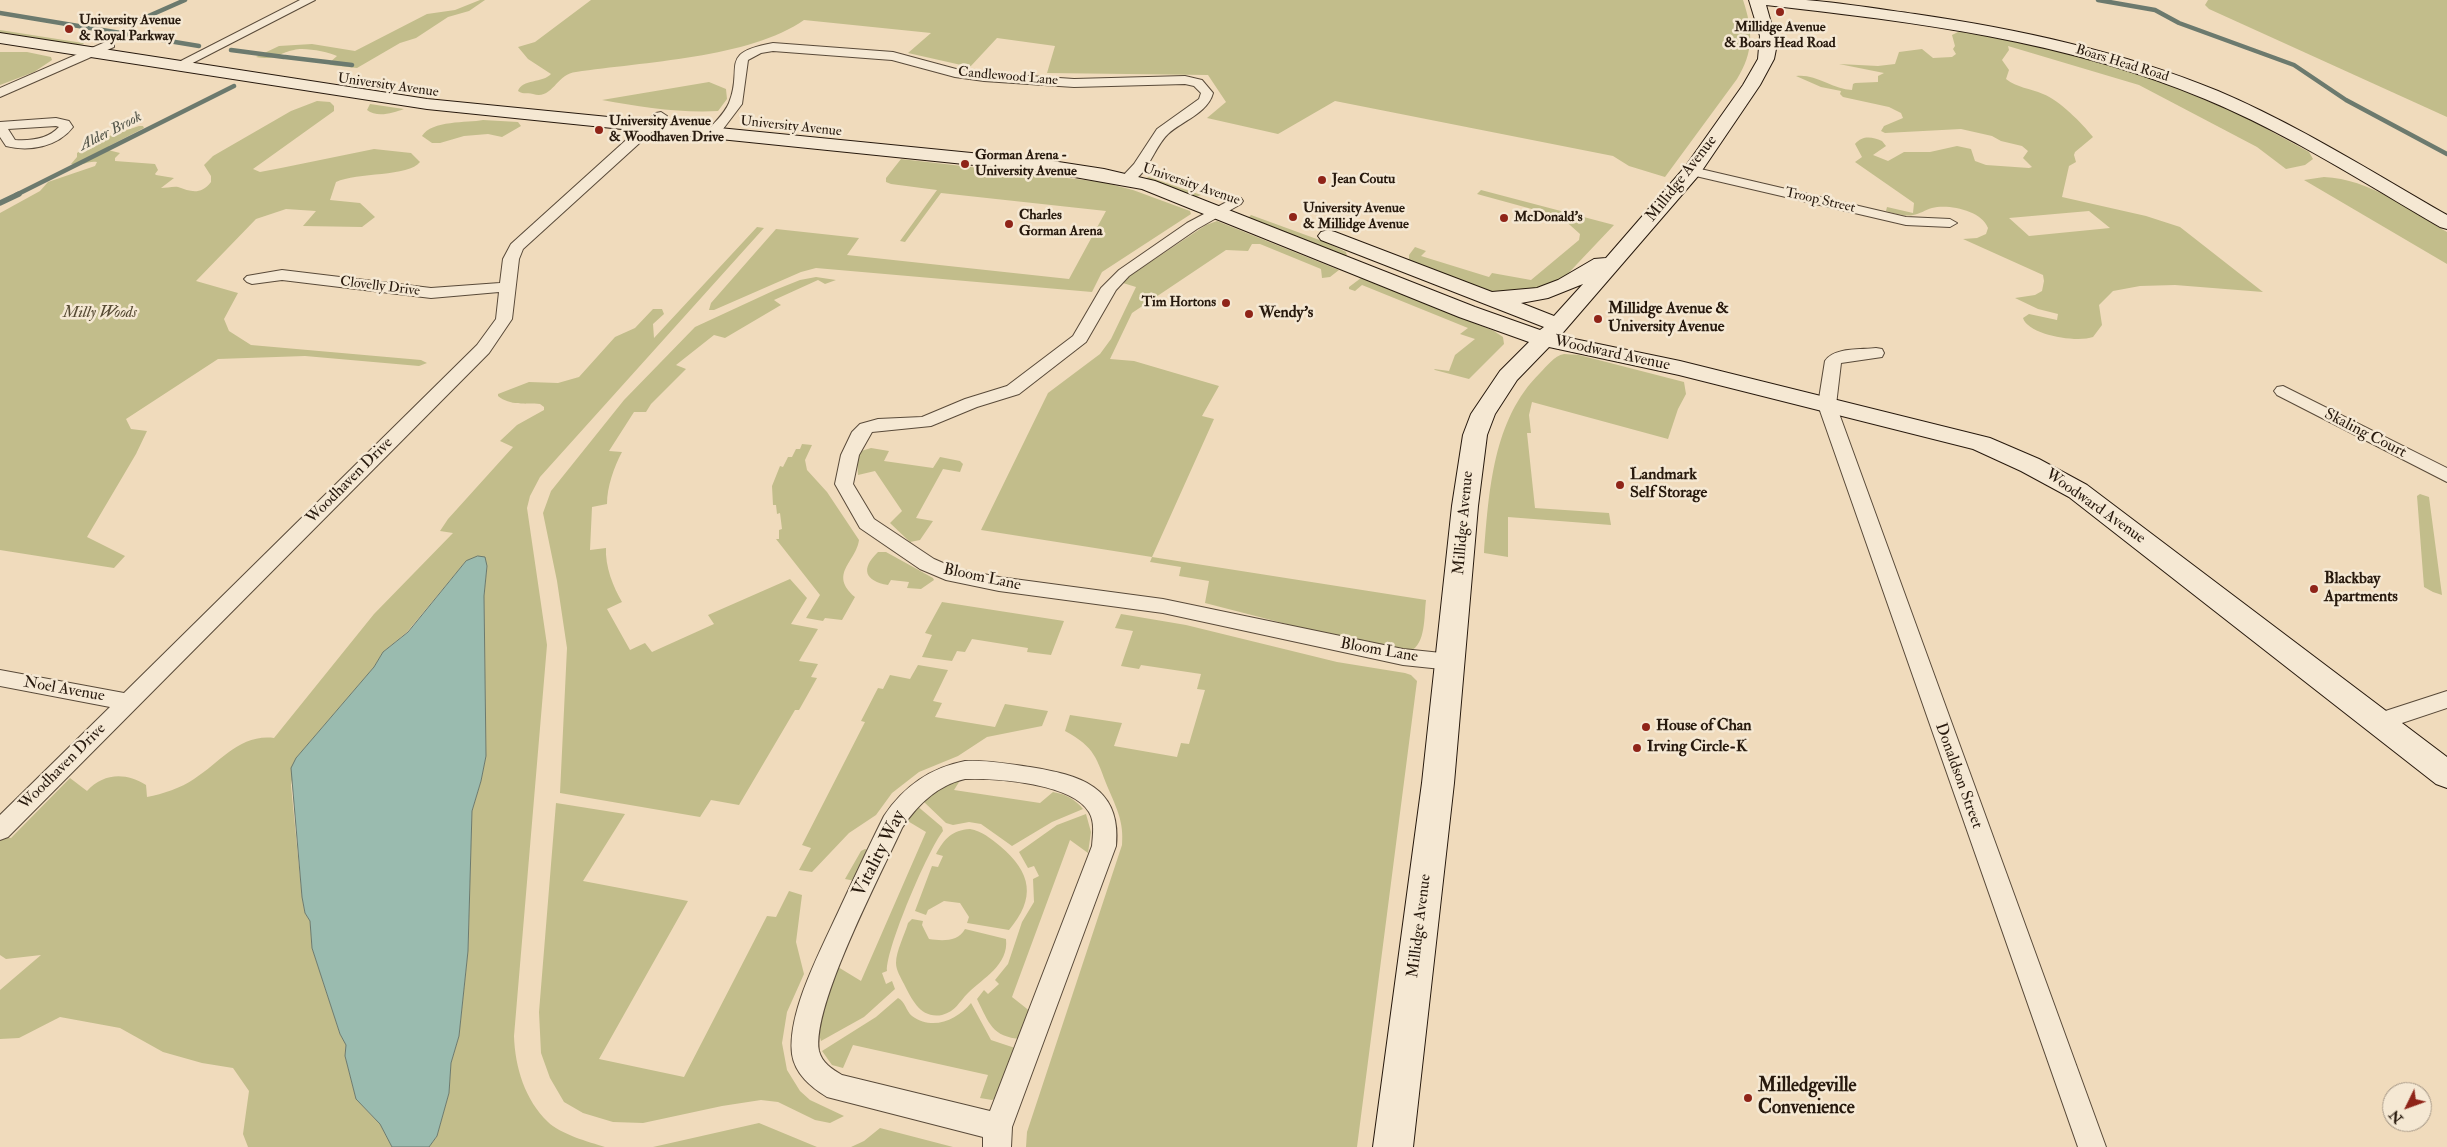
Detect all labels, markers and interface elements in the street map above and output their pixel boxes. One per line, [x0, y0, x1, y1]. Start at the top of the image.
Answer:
marker: Millidge Avenue & Boars Head Road [1774, 6, 1786, 18]
place label: University Avenue & Royal Parkway [79, 13, 181, 46]
place label: Millidge Avenue & Boars Head Road [1724, 20, 1836, 52]
marker: University Avenue & Royal Parkway [63, 23, 75, 35]
street label: Boars Head Road [2073, 42, 2171, 86]
street label: Candlewood Lane [957, 64, 1059, 90]
street label: University Avenue [336, 71, 440, 101]
water label: Alder Brook [77, 109, 145, 155]
street label: University Avenue [739, 113, 843, 141]
place label: University Avenue & Woodhaven Drive [609, 114, 724, 146]
marker: University Avenue & Woodhaven Drive [593, 124, 605, 136]
street label: Millidge Avenue [1642, 132, 1722, 226]
place label: Gorman Arena - University Avenue [975, 148, 1077, 180]
marker: Gorman Arena - University Avenue [959, 158, 971, 170]
street label: University Avenue [1140, 160, 1242, 210]
place label: Jean Coutu [1332, 172, 1395, 188]
marker: Jean Coutu [1316, 174, 1328, 186]
street label: Troop Street [1783, 185, 1857, 217]
place label: University Avenue & Millidge Avenue [1303, 201, 1409, 233]
place label: Charles Gorman Arena [1019, 208, 1102, 240]
place label: McDonald's [1514, 210, 1583, 226]
marker: University Avenue & Millidge Avenue [1287, 211, 1299, 223]
marker: McDonald's [1498, 212, 1510, 224]
marker: Charles Gorman Arena [1003, 218, 1015, 230]
street label: Clovelly Drive [339, 274, 421, 300]
place label: Tim Hortons [1142, 295, 1216, 311]
marker: Tim Hortons [1220, 297, 1232, 309]
place label: Millidge Avenue & University Avenue [1608, 300, 1729, 338]
park label: Milly Woods [63, 304, 137, 324]
place label: Wendy's [1259, 304, 1313, 324]
marker: Wendy's [1243, 308, 1255, 320]
marker: Millidge Avenue & University Avenue [1592, 313, 1604, 325]
street label: Woodward Avenue [1552, 332, 1672, 376]
street label: Skaling Court [2321, 405, 2409, 463]
street label: Woodhaven Drive [303, 434, 397, 528]
street label: Woodward Avenue [2041, 465, 2149, 549]
place label: Landmark Self Storage [1630, 466, 1707, 504]
street label: Millidge Avenue [1450, 470, 1478, 576]
marker: Landmark Self Storage [1614, 479, 1626, 491]
street label: Bloom Lane [941, 560, 1023, 596]
place label: Blackbay Apartments [2324, 570, 2398, 608]
marker: Blackbay Apartments [2308, 583, 2320, 595]
street label: Bloom Lane [1339, 635, 1419, 667]
street label: Noel Avenue [22, 673, 106, 707]
place label: House of Chan [1656, 717, 1752, 737]
street label: Woodhaven Drive [16, 720, 110, 814]
marker: House of Chan [1640, 721, 1652, 733]
street label: Donaldson Street [1930, 721, 1986, 831]
place label: Irving Circle-K [1647, 738, 1747, 758]
marker: Irving Circle-K [1631, 742, 1643, 754]
street label: Vitality Way [848, 807, 912, 901]
street label: Millidge Avenue [1404, 873, 1436, 979]
place label: Milledgeville Convenience [1758, 1076, 1857, 1120]
north arrow [2382, 1082, 2432, 1132]
marker: Milledgeville Convenience [1742, 1092, 1754, 1104]
text: N [2386, 1106, 2407, 1127]

